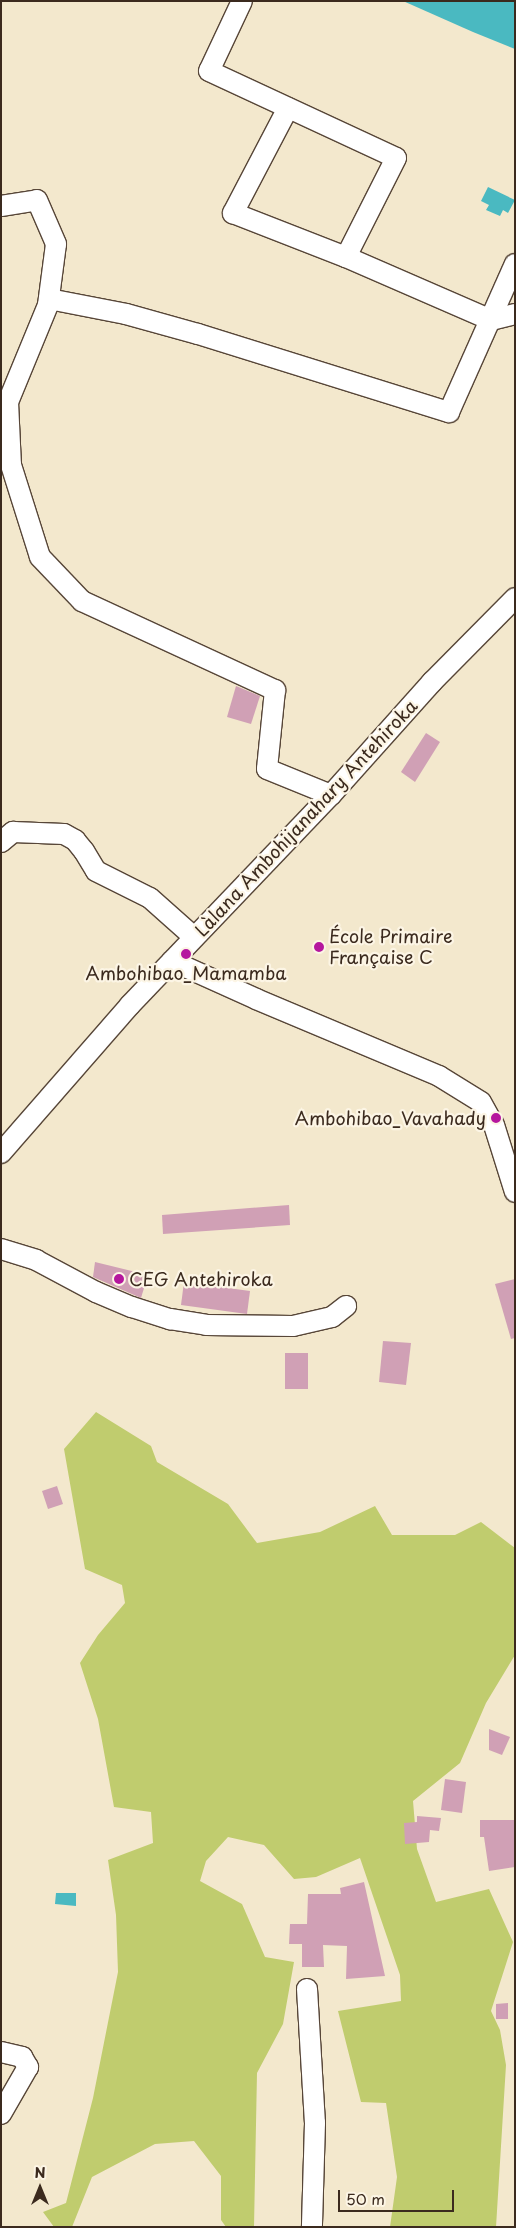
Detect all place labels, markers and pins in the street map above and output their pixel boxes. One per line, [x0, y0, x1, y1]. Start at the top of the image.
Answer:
place label: École Primaire Française C [329, 926, 454, 969]
marker: École Primaire Française C [313, 941, 325, 953]
marker: Ambohibao_Mamamba [180, 948, 192, 960]
place label: Ambohibao_Mamamba [86, 962, 286, 984]
place label: Ambohibao_Vavahady [295, 1107, 486, 1129]
marker: Ambohibao_Vavahady [490, 1112, 502, 1124]
place label: CEG Antehiroka [129, 1268, 273, 1290]
marker: CEG Antehiroka [113, 1273, 125, 1285]

